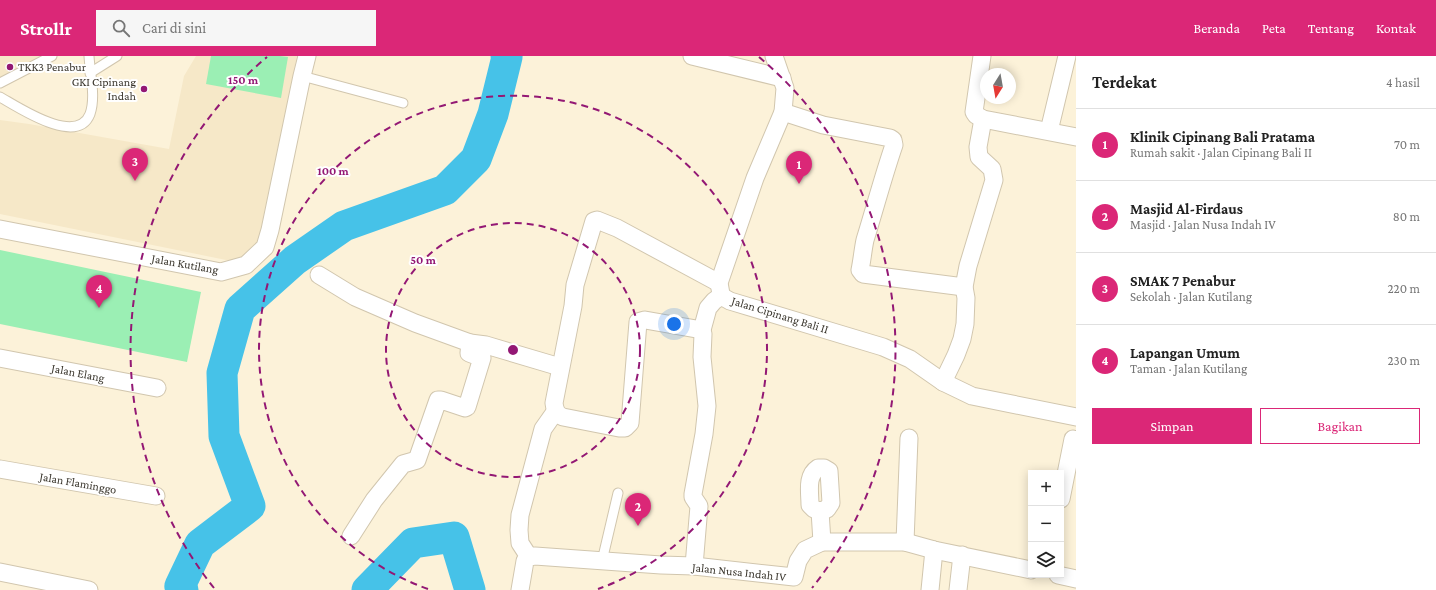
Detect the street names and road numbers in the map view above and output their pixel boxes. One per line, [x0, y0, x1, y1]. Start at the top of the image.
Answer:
street label: Jalan Kutilang [149, 251, 220, 277]
street label: Jalan Cipinang Bali II [729, 293, 830, 337]
street label: Jalan Elang [49, 361, 106, 385]
street label: Jalan Flaminggo [37, 469, 118, 497]
street label: Jalan Nusa Indah IV [690, 560, 787, 584]

